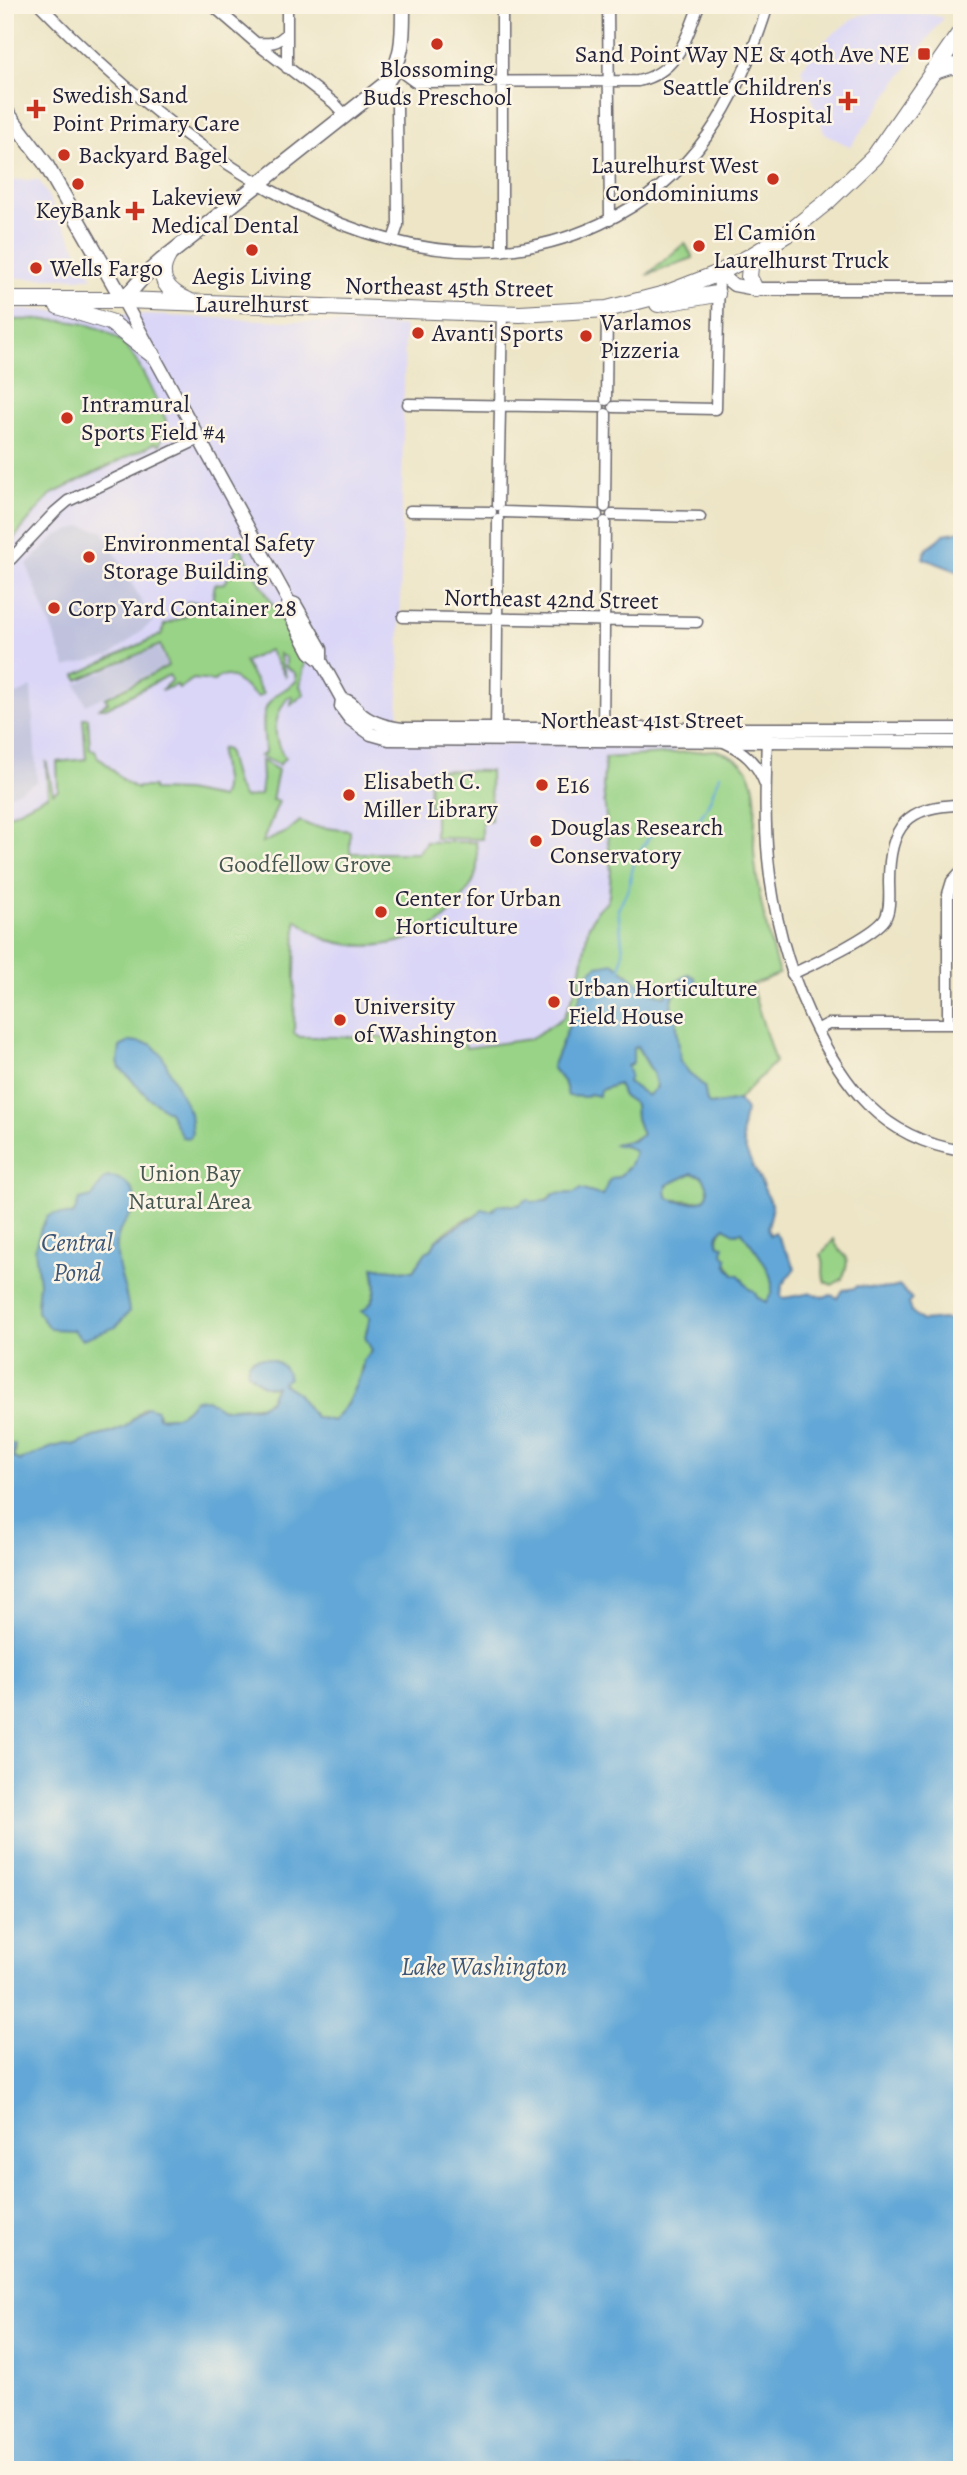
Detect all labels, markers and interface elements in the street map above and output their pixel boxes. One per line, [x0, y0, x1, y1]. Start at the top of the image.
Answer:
marker: Blossoming Buds Preschool [429, 36, 445, 52]
place label: Sand Point Way NE & 40th Ave NE [575, 38, 910, 70]
marker: Sand Point Way NE & 40th Ave NE [916, 46, 932, 62]
place label: Blossoming Buds Preschool [362, 53, 512, 113]
place label: Seattle Children's Hospital [662, 71, 832, 131]
place label: Swedish Sand Point Primary Care [52, 79, 240, 139]
marker: Seattle Children's Hospital [838, 91, 858, 111]
marker: Swedish Sand Point Primary Care [26, 99, 46, 119]
place label: Backyard Bagel [78, 139, 228, 171]
marker: Backyard Bagel [56, 147, 72, 163]
place label: Laurelhurst West Condominiums [591, 149, 759, 209]
marker: Laurelhurst West Condominiums [765, 171, 781, 187]
marker: KeyBank [70, 176, 86, 192]
place label: Lakeview Medical Dental [151, 181, 299, 241]
place label: KeyBank [35, 194, 121, 226]
marker: Lakeview Medical Dental [125, 201, 145, 221]
place label: El Camión Laurelhurst Truck [713, 216, 889, 276]
marker: El Camión Laurelhurst Truck [691, 238, 707, 254]
marker: Aegis Living Laurelhurst [244, 242, 260, 258]
place label: Wells Fargo [49, 252, 163, 284]
marker: Wells Fargo [28, 260, 44, 276]
place label: Aegis Living Laurelhurst [192, 260, 311, 320]
street label: Northeast 45th Street [344, 269, 554, 305]
place label: Varlamos Pizzeria [599, 306, 692, 366]
place label: Avanti Sports [431, 317, 564, 349]
marker: Avanti Sports [410, 325, 426, 341]
marker: Varlamos Pizzeria [578, 328, 594, 344]
place label: Intramural Sports Field #4 [81, 388, 226, 448]
marker: Intramural Sports Field #4 [59, 410, 75, 426]
place label: Environmental Safety Storage Building [103, 527, 315, 587]
marker: Environmental Safety Storage Building [81, 549, 97, 565]
street label: Northeast 42nd Street [443, 581, 659, 617]
place label: Corp Yard Container 28 [68, 592, 297, 624]
marker: Corp Yard Container 28 [46, 600, 62, 616]
street label: Northeast 41st Street [540, 704, 744, 736]
place label: Elisabeth C. Miller Library [363, 765, 498, 825]
place label: E16 [556, 769, 589, 801]
marker: E16 [534, 777, 550, 793]
marker: Elisabeth C. Miller Library [341, 787, 357, 803]
place label: Douglas Research Conservatory [550, 811, 724, 871]
marker: Douglas Research Conservatory [528, 833, 544, 849]
park label: Goodfellow Grove [219, 848, 391, 880]
place label: Center for Urban Horticulture [395, 882, 561, 942]
marker: Center for Urban Horticulture [373, 904, 389, 920]
place label: Urban Horticulture Field House [568, 972, 757, 1032]
place label: University of Washington [354, 990, 498, 1050]
marker: Urban Horticulture Field House [546, 994, 562, 1010]
marker: University of Washington [332, 1012, 348, 1028]
park label: Union Bay Natural Area [128, 1157, 253, 1217]
water label: Central Pond [41, 1225, 113, 1290]
water label: Lake Washington [401, 1949, 567, 1984]

